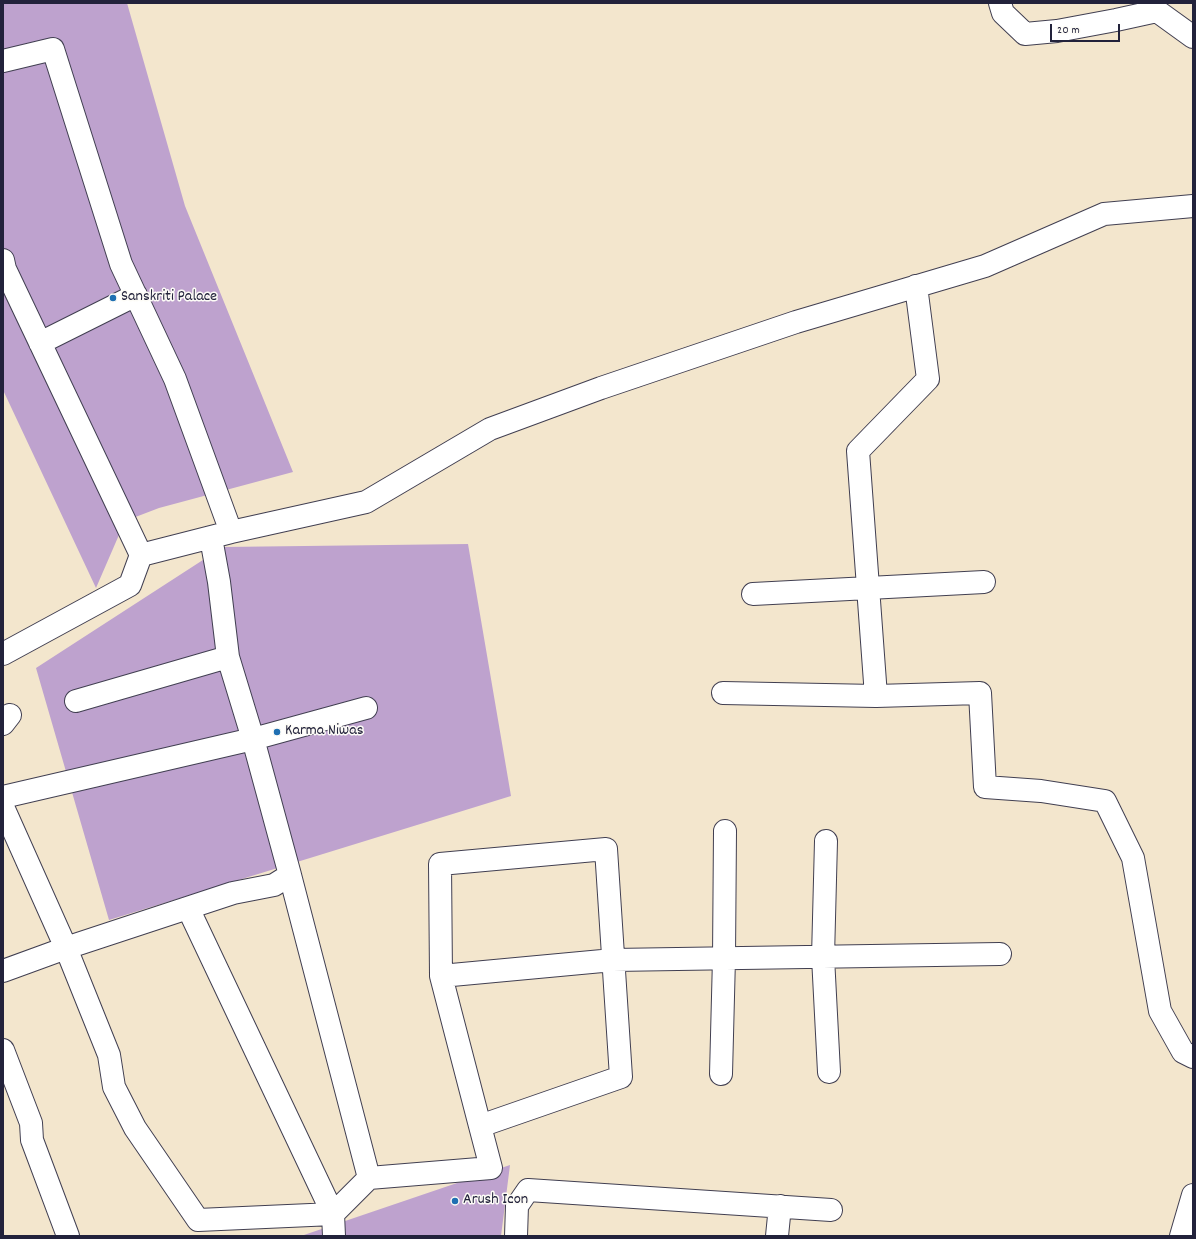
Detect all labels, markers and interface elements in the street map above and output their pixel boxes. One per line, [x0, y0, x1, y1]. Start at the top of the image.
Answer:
scale bar [1052, 16, 1122, 42]
text: 20 m [1057, 22, 1080, 39]
place label: Sanskriti Palace [121, 288, 217, 308]
marker: Sanskriti Palace [108, 293, 118, 303]
place label: Karma Niwas [285, 722, 363, 742]
marker: Karma Niwas [272, 727, 282, 737]
place label: Arush Icon [463, 1191, 528, 1211]
marker: Arush Icon [450, 1196, 460, 1206]

